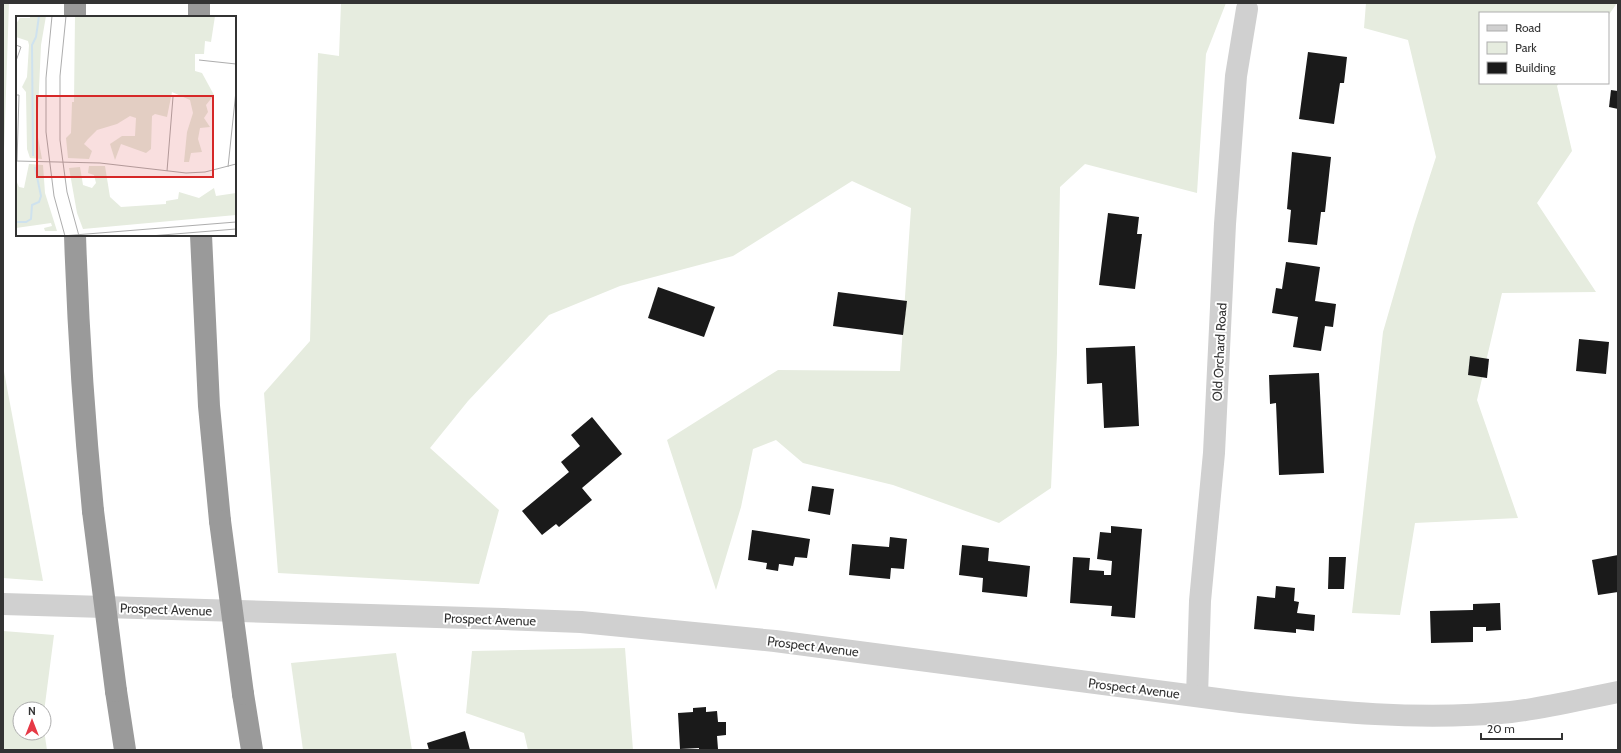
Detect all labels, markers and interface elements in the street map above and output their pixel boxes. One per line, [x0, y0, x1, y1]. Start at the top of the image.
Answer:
legend [1479, 12, 1609, 84]
inset map [16, 16, 236, 236]
text: Road [1515, 20, 1541, 35]
text: Park [1515, 40, 1537, 55]
text: Building [1515, 60, 1557, 75]
street label: Old Orchard Road [1208, 302, 1230, 402]
street label: Prospect Avenue [120, 599, 213, 619]
street label: Prospect Avenue [444, 609, 537, 629]
street label: Prospect Avenue [766, 632, 860, 660]
street label: Prospect Avenue [1087, 674, 1181, 702]
north arrow [12, 701, 52, 741]
text: N [28, 704, 36, 718]
scale bar [1481, 715, 1562, 741]
text: 20 m [1487, 721, 1515, 736]

